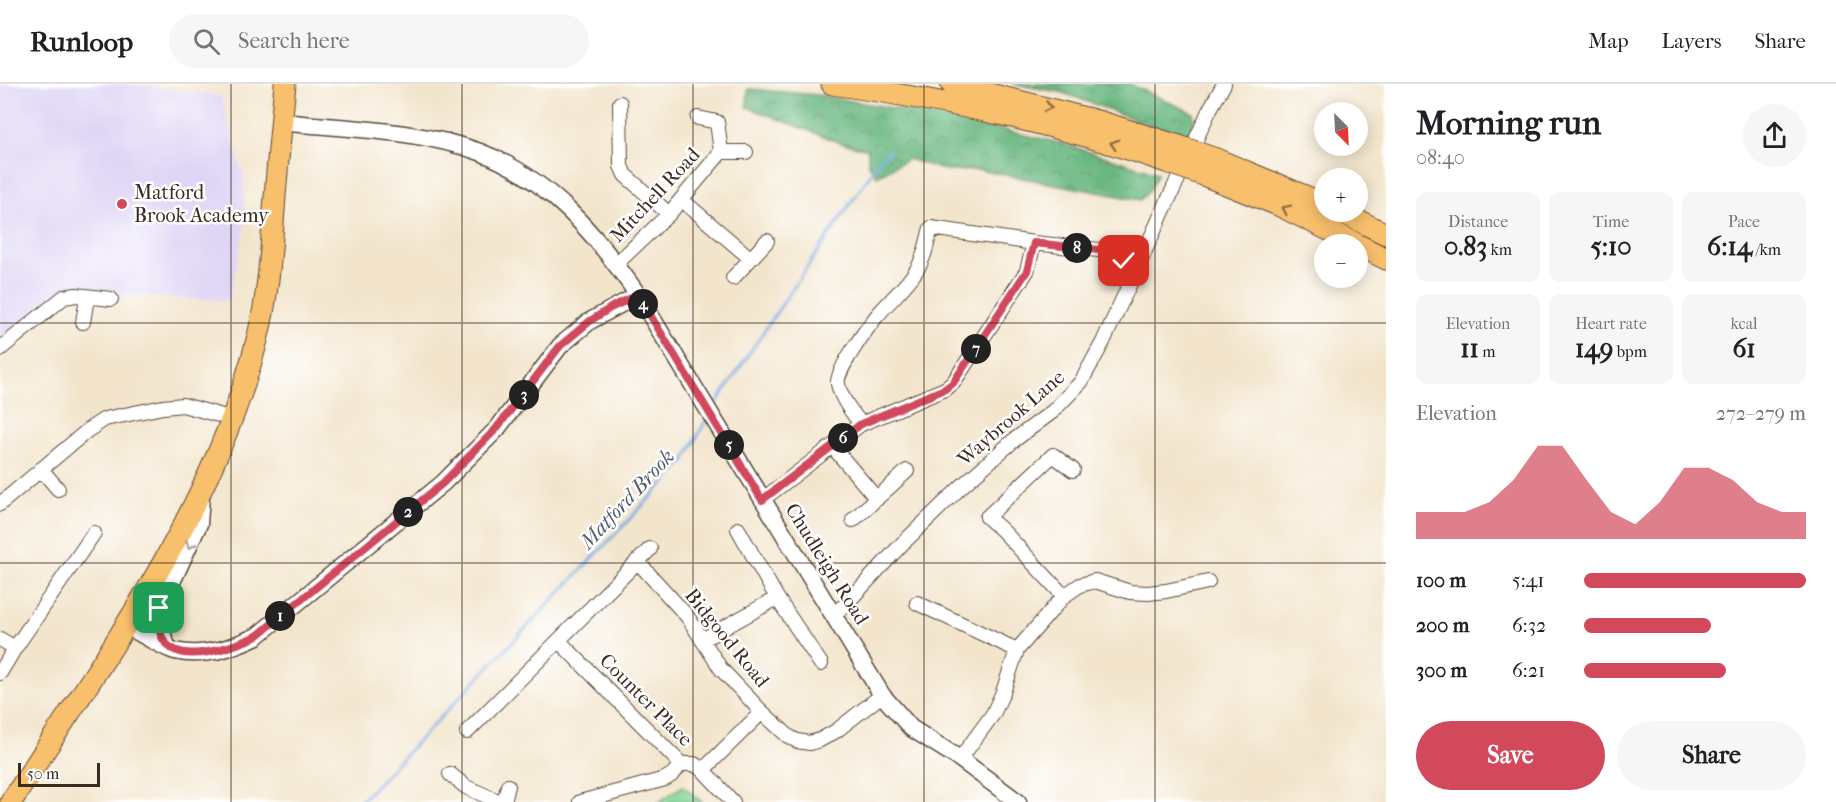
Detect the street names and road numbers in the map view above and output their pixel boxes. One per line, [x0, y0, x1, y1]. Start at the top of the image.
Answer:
street label: Mitchell Road [605, 142, 705, 247]
street label: Waybrook Lane [952, 365, 1069, 471]
street label: Chudleigh Road [781, 499, 874, 630]
street label: Bidgood Road [680, 584, 774, 693]
street label: Counter Place [595, 649, 697, 751]

